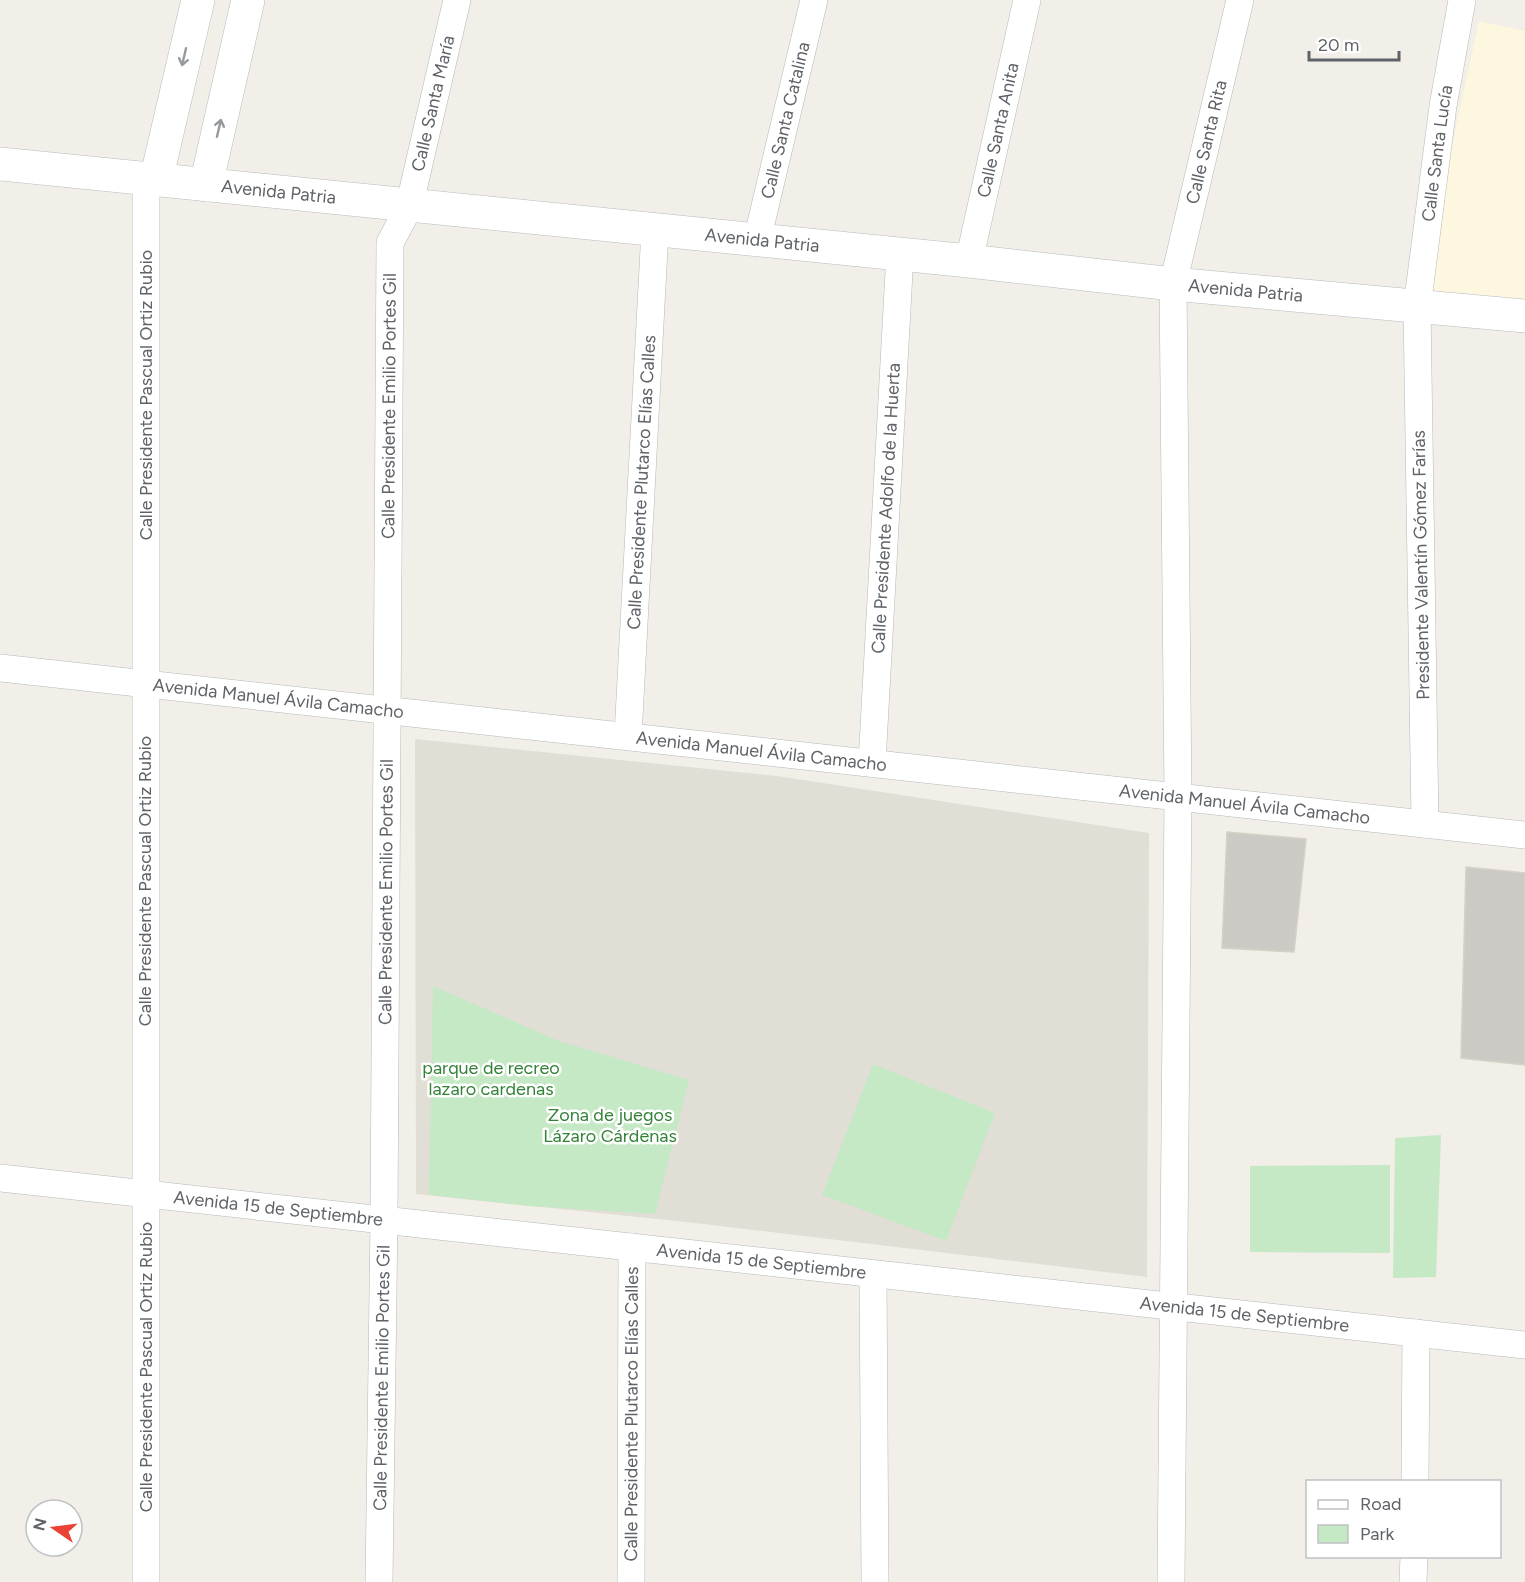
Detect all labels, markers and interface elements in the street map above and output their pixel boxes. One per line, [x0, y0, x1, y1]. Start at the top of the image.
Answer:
scale bar [1309, 24, 1399, 62]
street label: Calle Santa María [407, 33, 459, 174]
text: 20 m [1318, 34, 1359, 56]
street label: Calle Santa Catalina [756, 40, 815, 201]
one-way arrow [178, 47, 190, 66]
street label: Calle Santa Anita [972, 61, 1024, 200]
street label: Calle Santa Rita [1181, 78, 1232, 206]
street label: Calle Santa Lucía [1417, 83, 1458, 223]
one-way arrow [214, 119, 226, 138]
street label: Avenida Patria [220, 175, 337, 209]
street label: Avenida Patria [704, 224, 821, 257]
street label: Calle Presidente Pascual Ortiz Rubio [135, 250, 157, 540]
street label: Calle Presidente Emilio Portes Gil [377, 273, 401, 539]
street label: Avenida Patria [1187, 274, 1304, 307]
street label: Calle Presidente Plutarco Elías Calles [623, 334, 660, 630]
street label: Calle Presidente Adolfo de la Huerta [867, 362, 905, 654]
street label: Presidente Valentín Gómez Farías [1408, 430, 1434, 700]
street label: Avenida Manuel Ávila Camacho [152, 674, 405, 723]
street label: Avenida Manuel Ávila Camacho [635, 727, 888, 776]
street label: Calle Presidente Pascual Ortiz Rubio [134, 736, 156, 1026]
street label: Calle Presidente Emilio Portes Gil [374, 759, 398, 1025]
street label: Avenida Manuel Ávila Camacho [1118, 780, 1371, 829]
park label: parque de recreo lazaro cardenas [422, 1057, 560, 1100]
park label: Zona de juegos Lázaro Cárdenas [543, 1104, 677, 1147]
street label: Avenida 15 de Septiembre [172, 1186, 384, 1231]
street label: Calle Presidente Pascual Ortiz Rubio [135, 1222, 157, 1512]
street label: Avenida 15 de Septiembre [656, 1239, 868, 1284]
street label: Calle Presidente Emilio Portes Gil [369, 1245, 395, 1511]
street label: Calle Presidente Plutarco Elías Calles [620, 1266, 643, 1562]
street label: Avenida 15 de Septiembre [1139, 1292, 1351, 1337]
legend [1306, 1480, 1501, 1558]
text: Road [1360, 1493, 1401, 1515]
north arrow [24, 1498, 84, 1558]
text: N [29, 1516, 51, 1533]
text: Park [1360, 1523, 1395, 1545]

